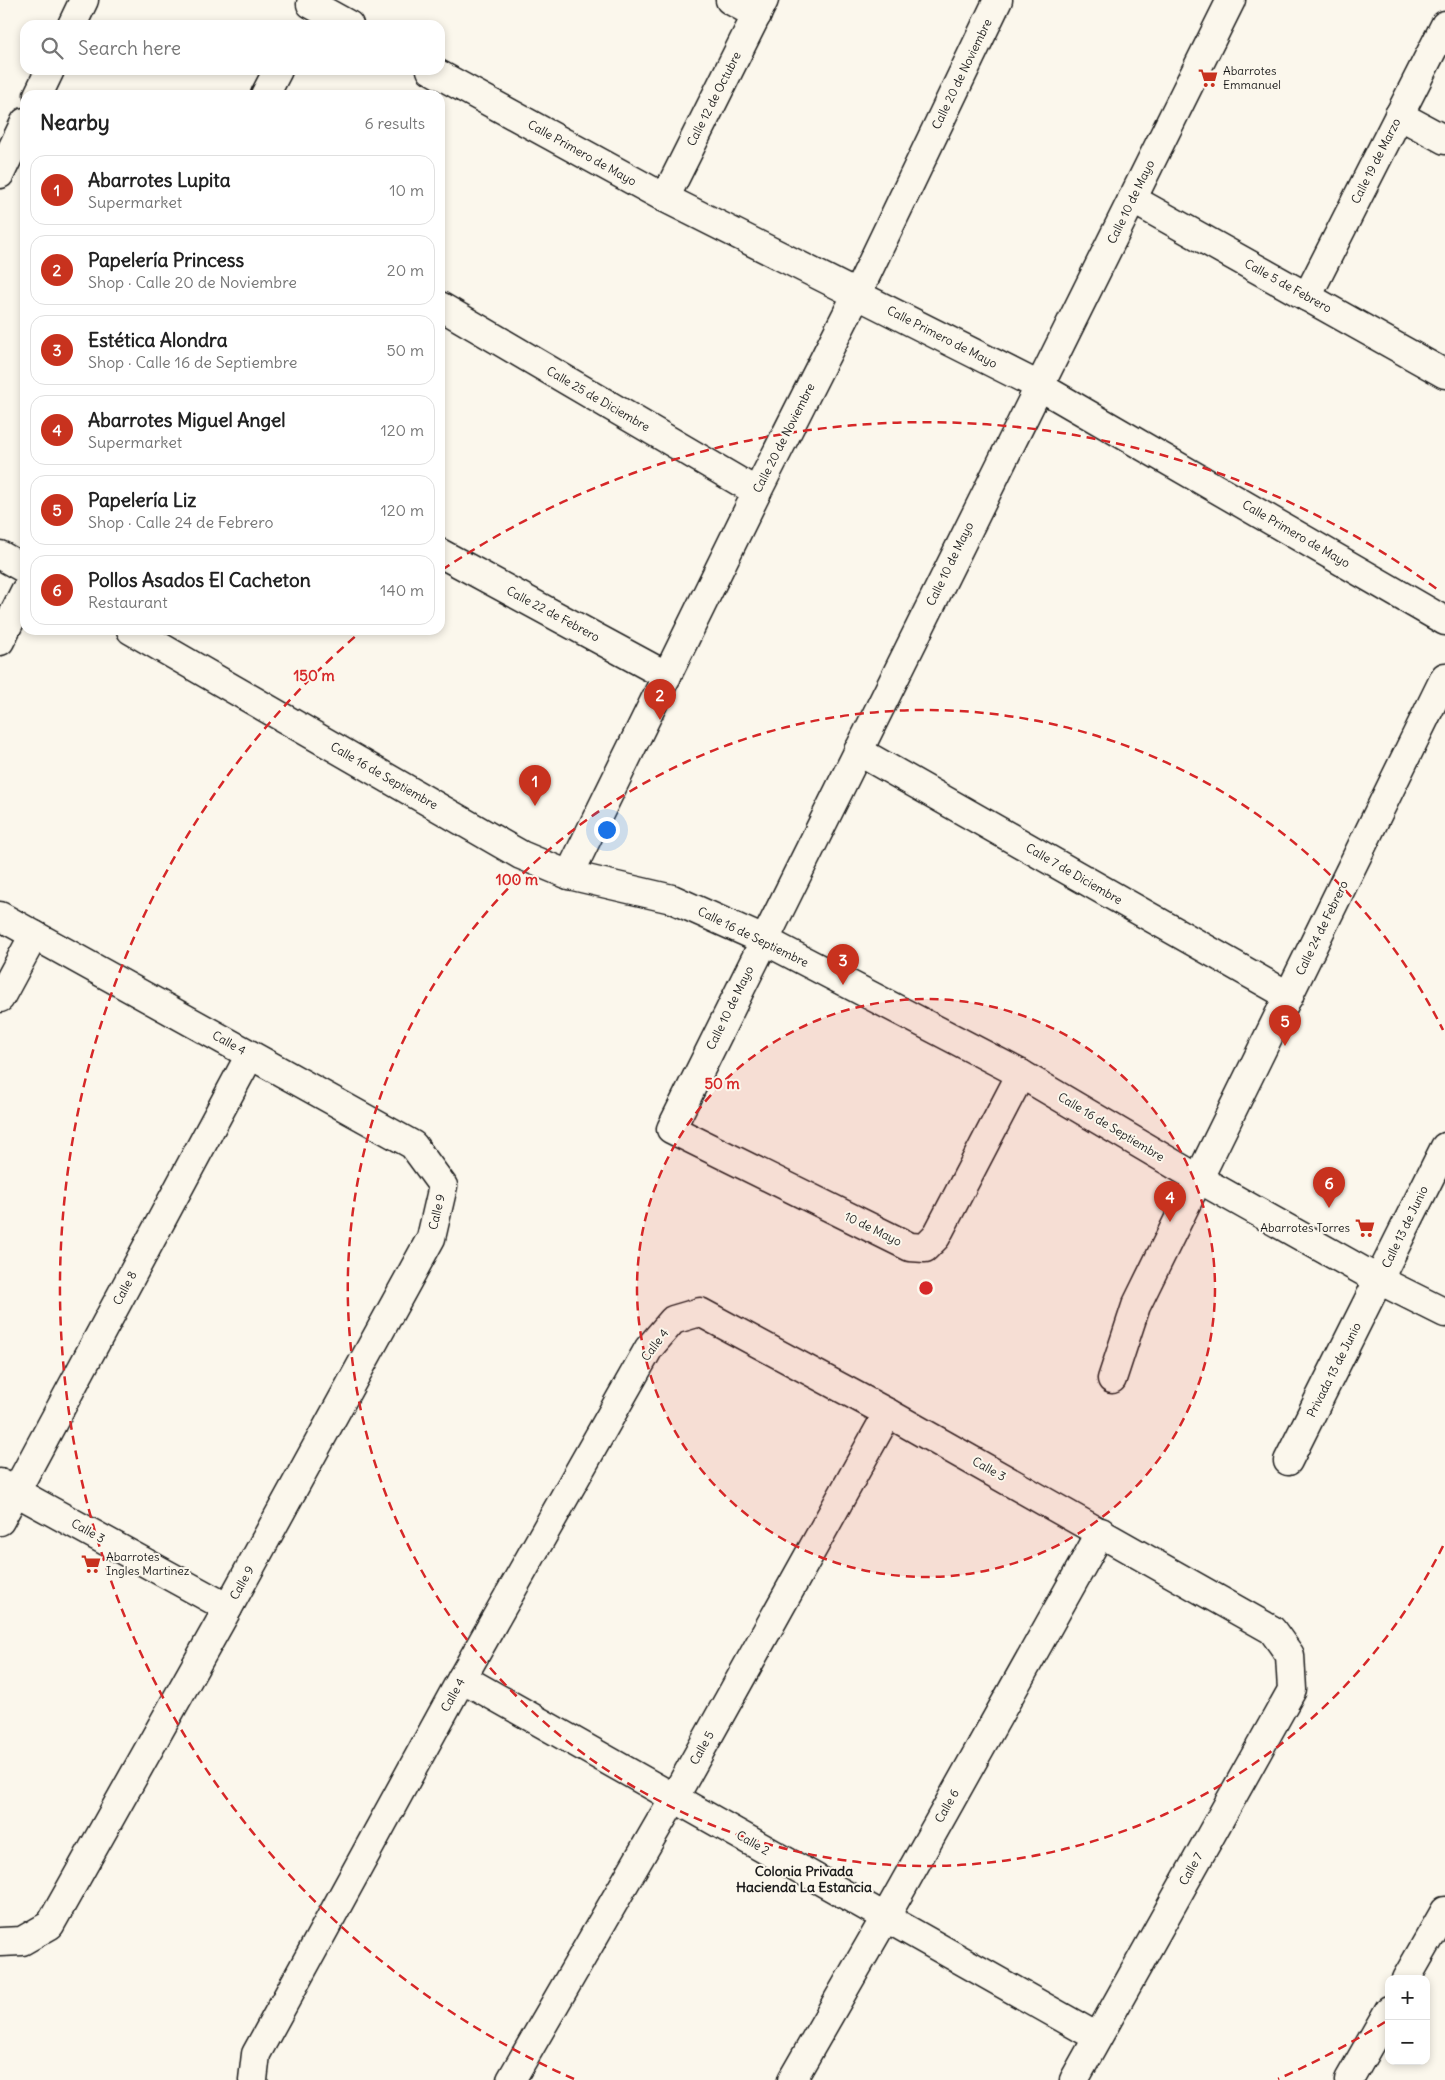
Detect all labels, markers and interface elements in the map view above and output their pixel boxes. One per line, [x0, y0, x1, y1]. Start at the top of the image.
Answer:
street label: Calle 20 de Noviembre [928, 16, 995, 131]
search box [20, 20, 445, 75]
icon: search [38, 34, 66, 62]
text: Search here [78, 36, 181, 60]
street label: Calle 12 de Octubre [683, 49, 744, 148]
place label: Abarrotes Emmanuel [1223, 63, 1281, 92]
supermarket icon: Abarrotes Emmanuel [1197, 67, 1219, 89]
text: Nearby [40, 109, 110, 136]
text: 6 results [364, 113, 425, 133]
street label: Calle 19 de Marzo [1348, 115, 1404, 206]
street label: Calle Primero de Mayo [525, 116, 639, 189]
street label: Calle 10 de Mayo [1104, 157, 1157, 246]
text: Abarrotes Lupita [88, 168, 231, 192]
text: 1 [54, 180, 60, 200]
text: 10 m [389, 180, 424, 200]
text: Supermarket [88, 192, 182, 212]
text: Papelería Princess [88, 248, 244, 272]
street label: Calle 5 de Febrero [1242, 255, 1335, 316]
text: 2 [53, 260, 61, 280]
text: 20 m [387, 260, 424, 280]
text: Shop · Calle 20 de Noviembre [88, 272, 297, 292]
street label: Calle Primero de Mayo [885, 302, 1000, 371]
text: Estética Alondra [88, 328, 228, 352]
text: 3 [52, 340, 62, 360]
text: 50 m [386, 340, 424, 360]
text: Shop · Calle 16 de Septiembre [88, 352, 297, 372]
street label: Calle 25 de Diciembre [544, 363, 653, 434]
street label: Calle 20 de Noviembre [749, 380, 818, 495]
text: Abarrotes Miguel Angel [88, 408, 286, 432]
text: 4 [52, 420, 62, 440]
text: 120 m [381, 420, 424, 440]
text: Supermarket [88, 432, 182, 452]
text: Papelería Liz [88, 488, 196, 512]
street label: Calle Primero de Mayo [1240, 497, 1353, 571]
text: 5 [52, 500, 62, 520]
text: 120 m [381, 500, 424, 520]
text: Shop · Calle 24 de Febrero [88, 512, 274, 532]
street label: Calle 10 de Mayo [923, 519, 976, 608]
text: Pollos Asados El Cacheton [88, 568, 311, 592]
text: 6 [52, 580, 62, 600]
text: 140 m [380, 580, 424, 600]
street label: Calle 22 de Febrero [504, 583, 603, 645]
text: Restaurant [88, 592, 168, 612]
text: 150 m [293, 666, 335, 685]
pin: 2 [644, 679, 676, 720]
street label: Calle 16 de Septiembre [328, 739, 441, 812]
pin: 1 [519, 765, 551, 806]
your location [594, 817, 620, 843]
street label: Calle 7 de Diciembre [1023, 840, 1125, 907]
text: 100 m [496, 870, 538, 889]
street label: Calle 24 de Febrero [1292, 878, 1351, 978]
street label: Calle 16 de Septiembre [695, 903, 811, 970]
pin: 3 [827, 944, 859, 985]
street label: Calle 10 de Mayo [703, 963, 756, 1052]
pin: 5 [1269, 1005, 1301, 1046]
street label: Calle 4 [210, 1027, 249, 1058]
text: 50 m [704, 1074, 740, 1093]
street label: Calle 16 de Septiembre [1055, 1089, 1167, 1164]
pin: 6 [1313, 1167, 1345, 1208]
pin: 4 [1154, 1181, 1186, 1222]
street label: Calle 13 de Junio [1378, 1183, 1431, 1270]
street label: Calle 9 [425, 1192, 448, 1231]
street label: 10 de Mayo [842, 1208, 905, 1249]
supermarket icon: Abarrotes Torres [1354, 1217, 1376, 1239]
place label: Abarrotes Torres [1260, 1220, 1350, 1235]
street label: Calle 8 [109, 1268, 140, 1307]
centre of rings [917, 1279, 935, 1297]
street label: Privada 13 de Junio [1303, 1320, 1364, 1420]
street label: Calle 4 [638, 1326, 672, 1364]
street label: Calle 3 [970, 1453, 1009, 1484]
street label: Calle 3 [69, 1515, 108, 1546]
place label: Abarrotes Ingles Martinez [106, 1549, 190, 1578]
supermarket icon: Abarrotes Ingles Martinez [80, 1553, 102, 1575]
street label: Calle 9 [226, 1563, 257, 1602]
street label: Calle 4 [437, 1675, 468, 1714]
street label: Calle 5 [686, 1728, 717, 1767]
street label: Calle 6 [931, 1786, 962, 1825]
street label: Calle 2 [734, 1827, 773, 1858]
street label: Calle 7 [1175, 1850, 1206, 1888]
district label: Colonia Privada Hacienda La Estancia [736, 1862, 872, 1896]
map controls [1385, 1975, 1430, 2065]
button: + [1385, 1975, 1430, 2020]
button: − [1385, 2020, 1430, 2065]

